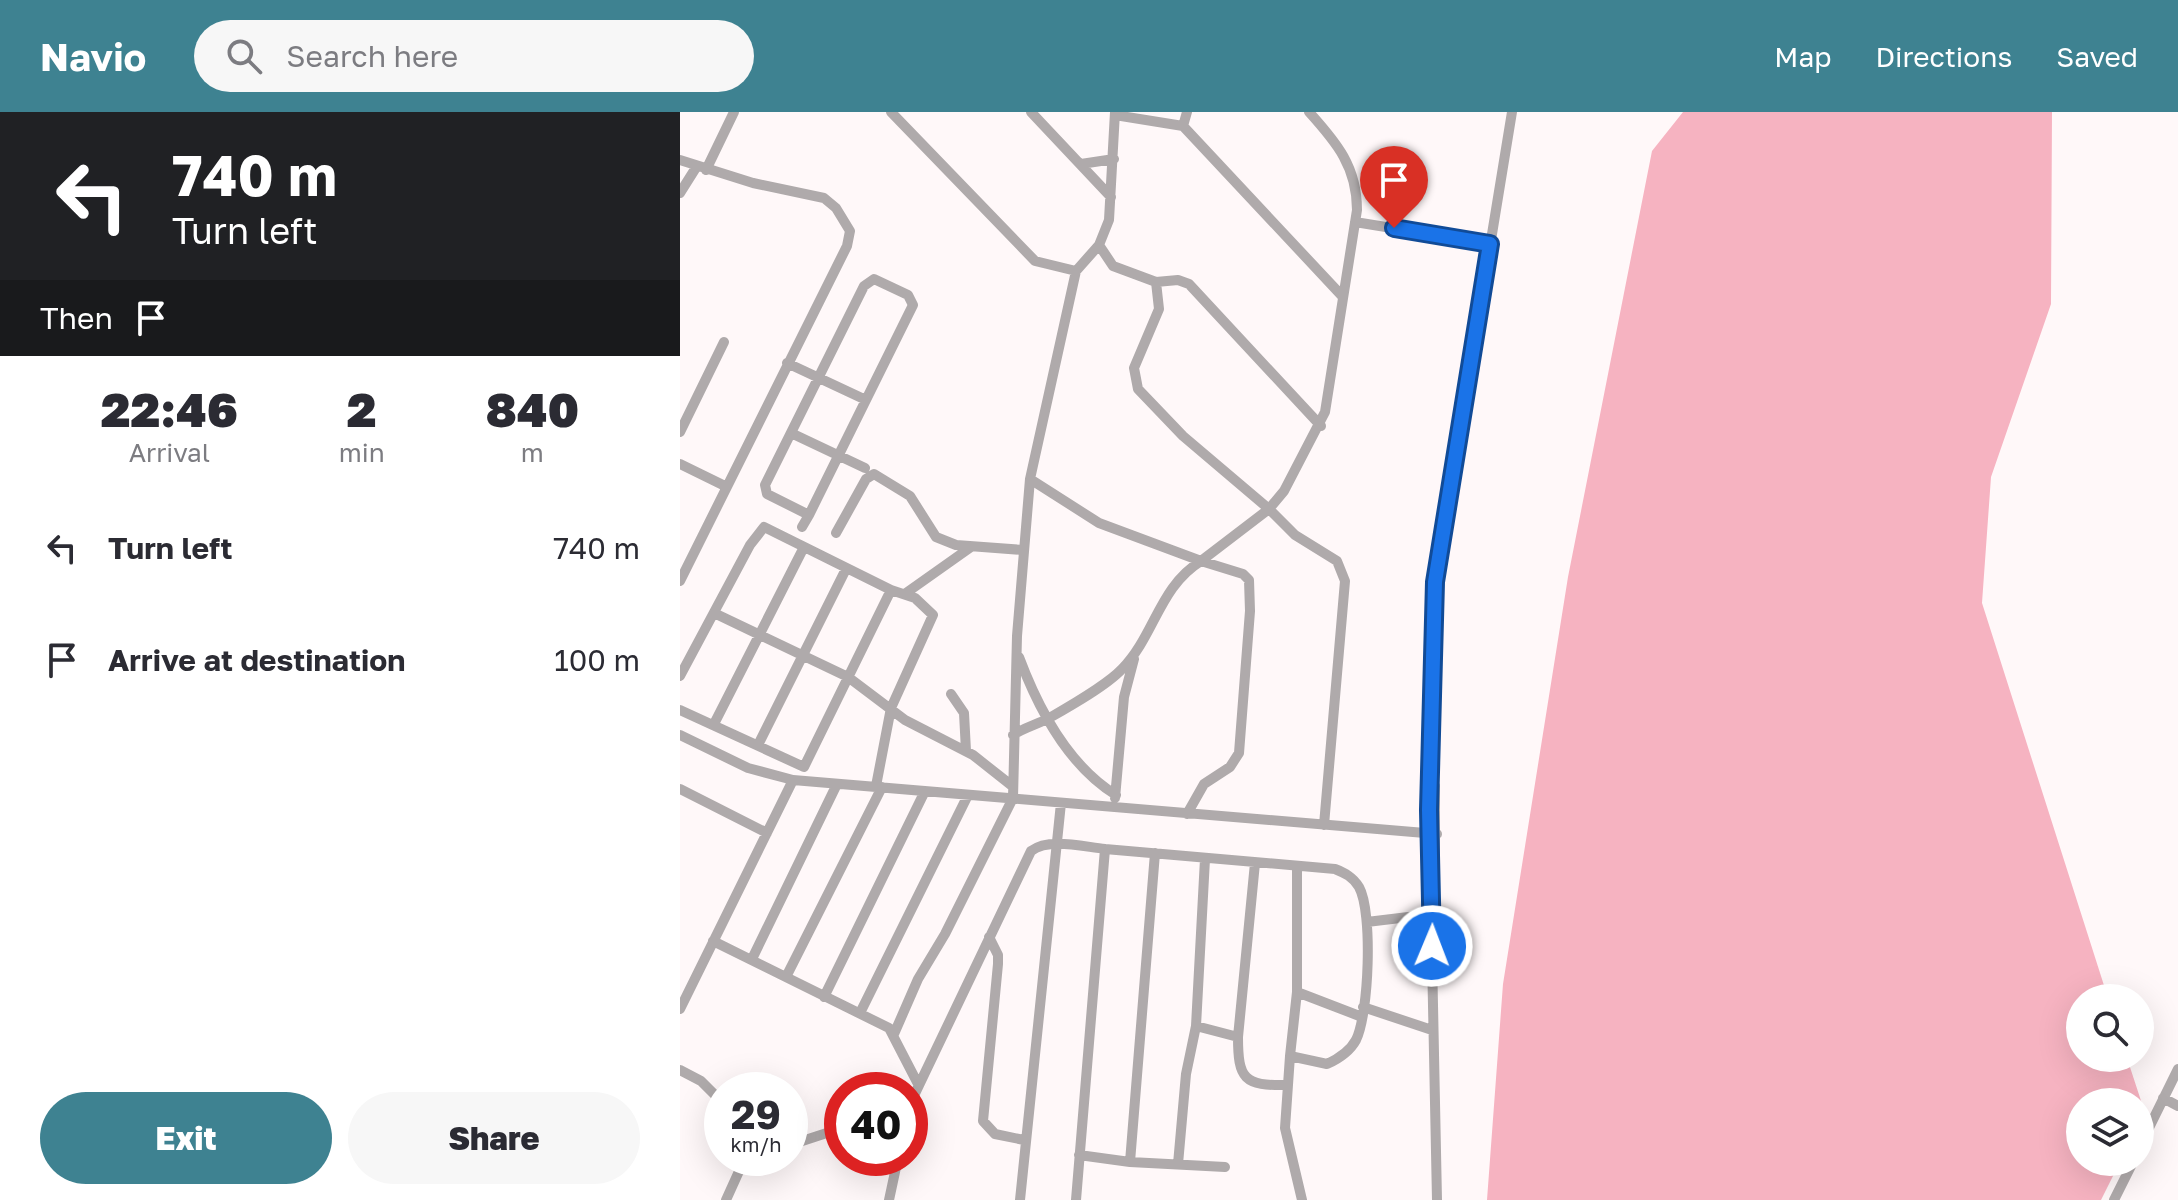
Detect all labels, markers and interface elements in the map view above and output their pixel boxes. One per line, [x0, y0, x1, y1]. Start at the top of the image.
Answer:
search box [194, 20, 754, 92]
text: Navio [40, 34, 146, 79]
icon: search [222, 34, 266, 78]
text: Search here [286, 38, 458, 74]
text: Map [1774, 40, 1831, 73]
text: Directions [1875, 40, 2012, 73]
text: Saved [2056, 40, 2138, 73]
text: 740 m [172, 141, 337, 208]
icon: left [40, 144, 144, 248]
pin [1360, 146, 1428, 228]
icon: arrive [1372, 158, 1416, 202]
text: Turn left [172, 209, 318, 252]
icon: arrive [129, 296, 173, 340]
text: Then [40, 300, 113, 336]
text: 22:46 [101, 380, 238, 438]
text: 2 [347, 380, 377, 438]
text: 840 [486, 380, 579, 438]
text: Arrival [129, 437, 210, 468]
text: min [339, 437, 385, 468]
text: m [521, 437, 544, 468]
icon: left [40, 526, 84, 570]
text: Turn left [108, 530, 233, 566]
text: 740 m [553, 530, 640, 566]
icon: arrive [40, 638, 84, 682]
text: Arrive at destination [108, 642, 405, 678]
text: 100 m [554, 642, 640, 678]
position arrow [1390, 904, 1474, 988]
map controls [2066, 984, 2154, 1176]
button: search [2066, 984, 2154, 1072]
speed limit sign: 40 [824, 1072, 928, 1176]
button: layers [2066, 1088, 2154, 1176]
text: 29 [731, 1090, 781, 1138]
button: Exit [40, 1092, 332, 1184]
button: Share [348, 1092, 640, 1184]
text: km/h [731, 1132, 781, 1156]

